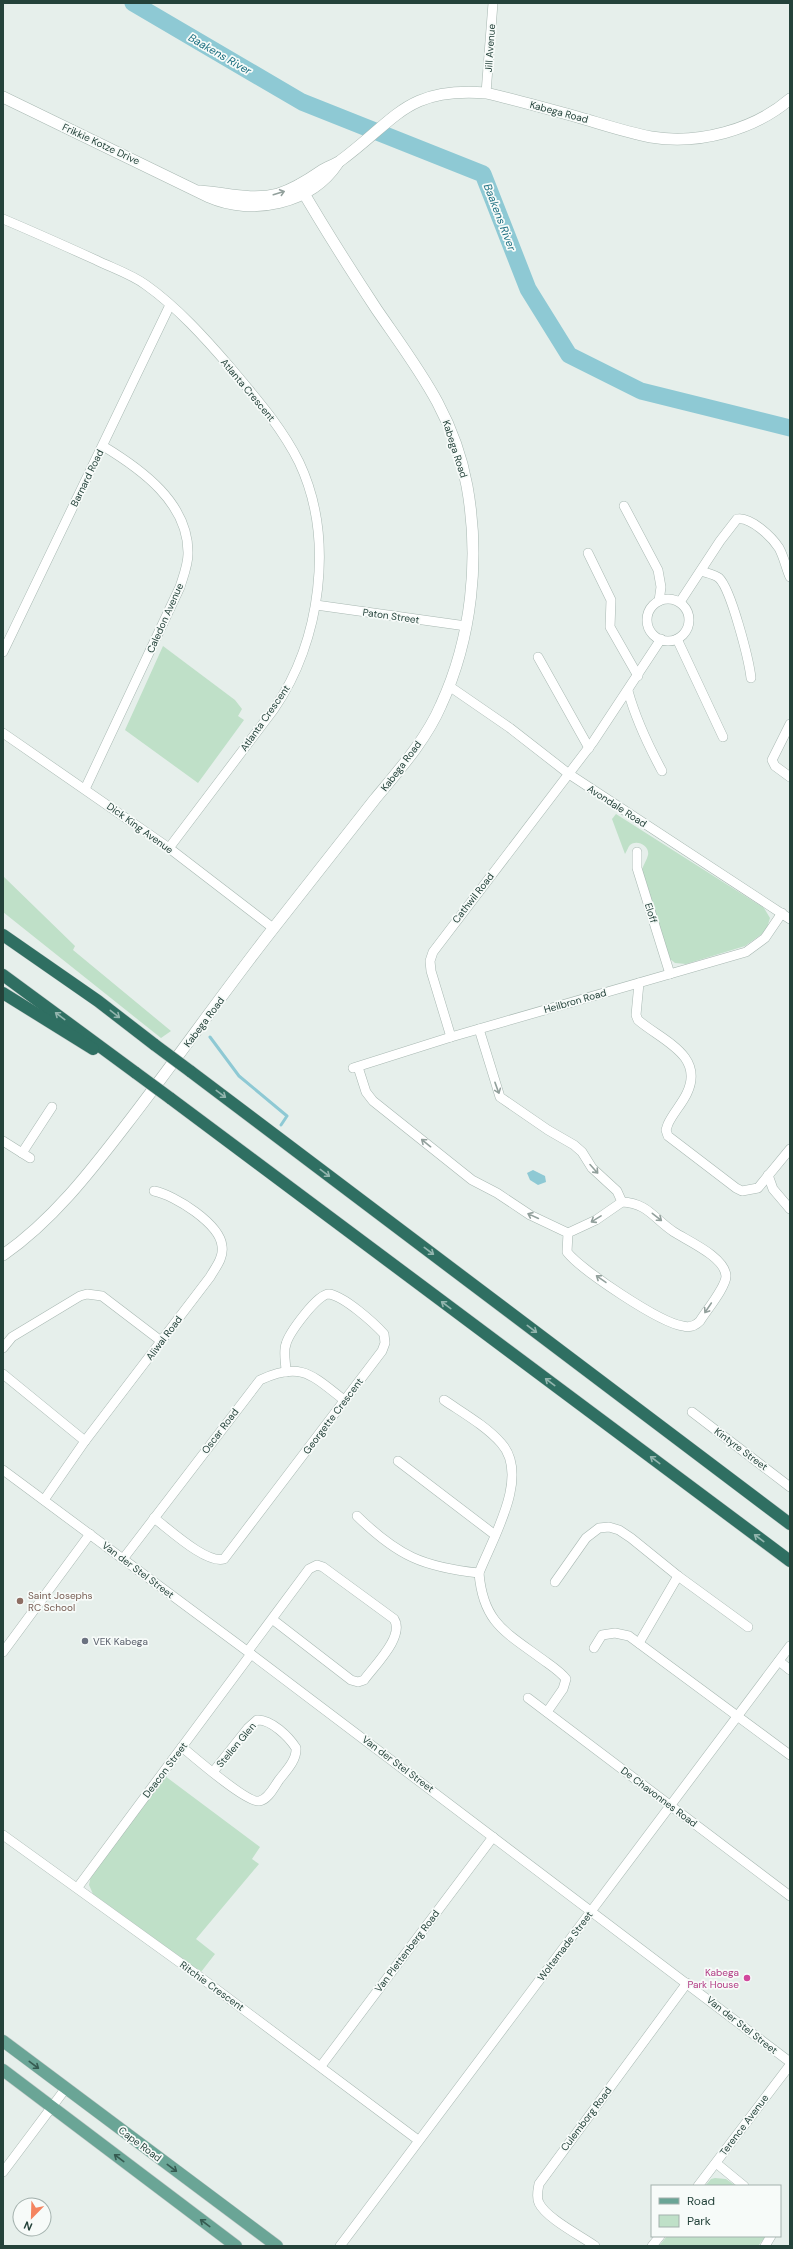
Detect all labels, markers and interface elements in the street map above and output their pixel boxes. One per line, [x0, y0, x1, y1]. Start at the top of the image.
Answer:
street label: Jill Avenue [482, 23, 498, 73]
water label: Baakens River [186, 30, 255, 78]
street label: Kabega Road [528, 98, 590, 126]
street label: Frikkie Kotze Drive [60, 120, 142, 168]
water label: Baakens River [481, 181, 520, 253]
one-way arrow [273, 189, 286, 196]
street label: Atlanta Crescent [218, 356, 278, 424]
street label: Kabega Road [440, 418, 470, 480]
street label: Barnard Road [68, 447, 106, 509]
street label: Caledon Avenue [144, 581, 186, 655]
street label: Paton Street [362, 606, 420, 626]
street label: Atlanta Crescent [237, 682, 293, 754]
street label: Kabega Road [378, 738, 424, 794]
street label: Avondale Road [585, 782, 649, 830]
street label: Dick King Avenue [104, 800, 176, 857]
street label: Cathwil Road [449, 870, 497, 926]
street label: Eloff [642, 901, 660, 925]
street label: Heilbron Road [542, 986, 608, 1016]
street label: Kabega Road [181, 994, 227, 1050]
one-way arrow [110, 1010, 121, 1018]
one-way arrow [55, 1012, 66, 1020]
one-way arrow [493, 1082, 501, 1094]
one-way arrow [216, 1090, 227, 1098]
one-way arrow [420, 1139, 431, 1148]
one-way arrow [590, 1164, 599, 1175]
one-way arrow [319, 1168, 330, 1177]
one-way arrow [527, 1212, 539, 1219]
one-way arrow [651, 1212, 662, 1221]
one-way arrow [590, 1215, 602, 1223]
one-way arrow [423, 1247, 434, 1255]
one-way arrow [595, 1275, 606, 1283]
one-way arrow [441, 1300, 452, 1309]
one-way arrow [704, 1302, 712, 1314]
street label: Aliwal Road [143, 1313, 185, 1363]
one-way arrow [527, 1325, 538, 1333]
street label: Georgette Crescent [300, 1375, 366, 1457]
one-way arrow [545, 1378, 556, 1387]
street label: Oscar Road [199, 1406, 241, 1456]
street label: Kintyre Street [712, 1425, 770, 1473]
one-way arrow [649, 1456, 660, 1464]
one-way arrow [753, 1534, 764, 1542]
street label: Van der Stel Street [99, 1539, 177, 1601]
place label: Saint Josephs RC School [28, 1589, 93, 1614]
marker: Saint Josephs RC School [15, 1596, 25, 1606]
place label: VEK Kabega [93, 1635, 148, 1648]
marker: VEK Kabega [80, 1636, 90, 1646]
street label: Stellen Glen [213, 1720, 259, 1770]
street label: Van der Stel Street [359, 1733, 437, 1795]
street label: Deacon Street [140, 1740, 190, 1800]
street label: De Chavonnes Road [618, 1764, 700, 1830]
street label: Van Plettenberg Road [372, 1907, 442, 1995]
street label: Woltemade Street [535, 1908, 596, 1983]
street label: Ritchie Crescent [177, 1958, 247, 2014]
place label: Kabega Park House [687, 1966, 739, 1991]
marker: Kabega Park House [742, 1973, 752, 1983]
street label: Van der Stel Street [704, 1993, 780, 2057]
one-way arrow [29, 2061, 40, 2069]
street label: Culemborg Road [558, 2084, 614, 2154]
street label: Terence Avenue [717, 2092, 771, 2158]
street label: Cape Road [116, 2124, 164, 2164]
one-way arrow [113, 2153, 124, 2162]
one-way arrow [166, 2163, 177, 2172]
legend [651, 2185, 781, 2237]
text: Road [687, 2193, 715, 2209]
north arrow [12, 2197, 52, 2237]
text: Park [687, 2213, 711, 2229]
text: N [22, 2218, 35, 2234]
one-way arrow [199, 2218, 210, 2227]

